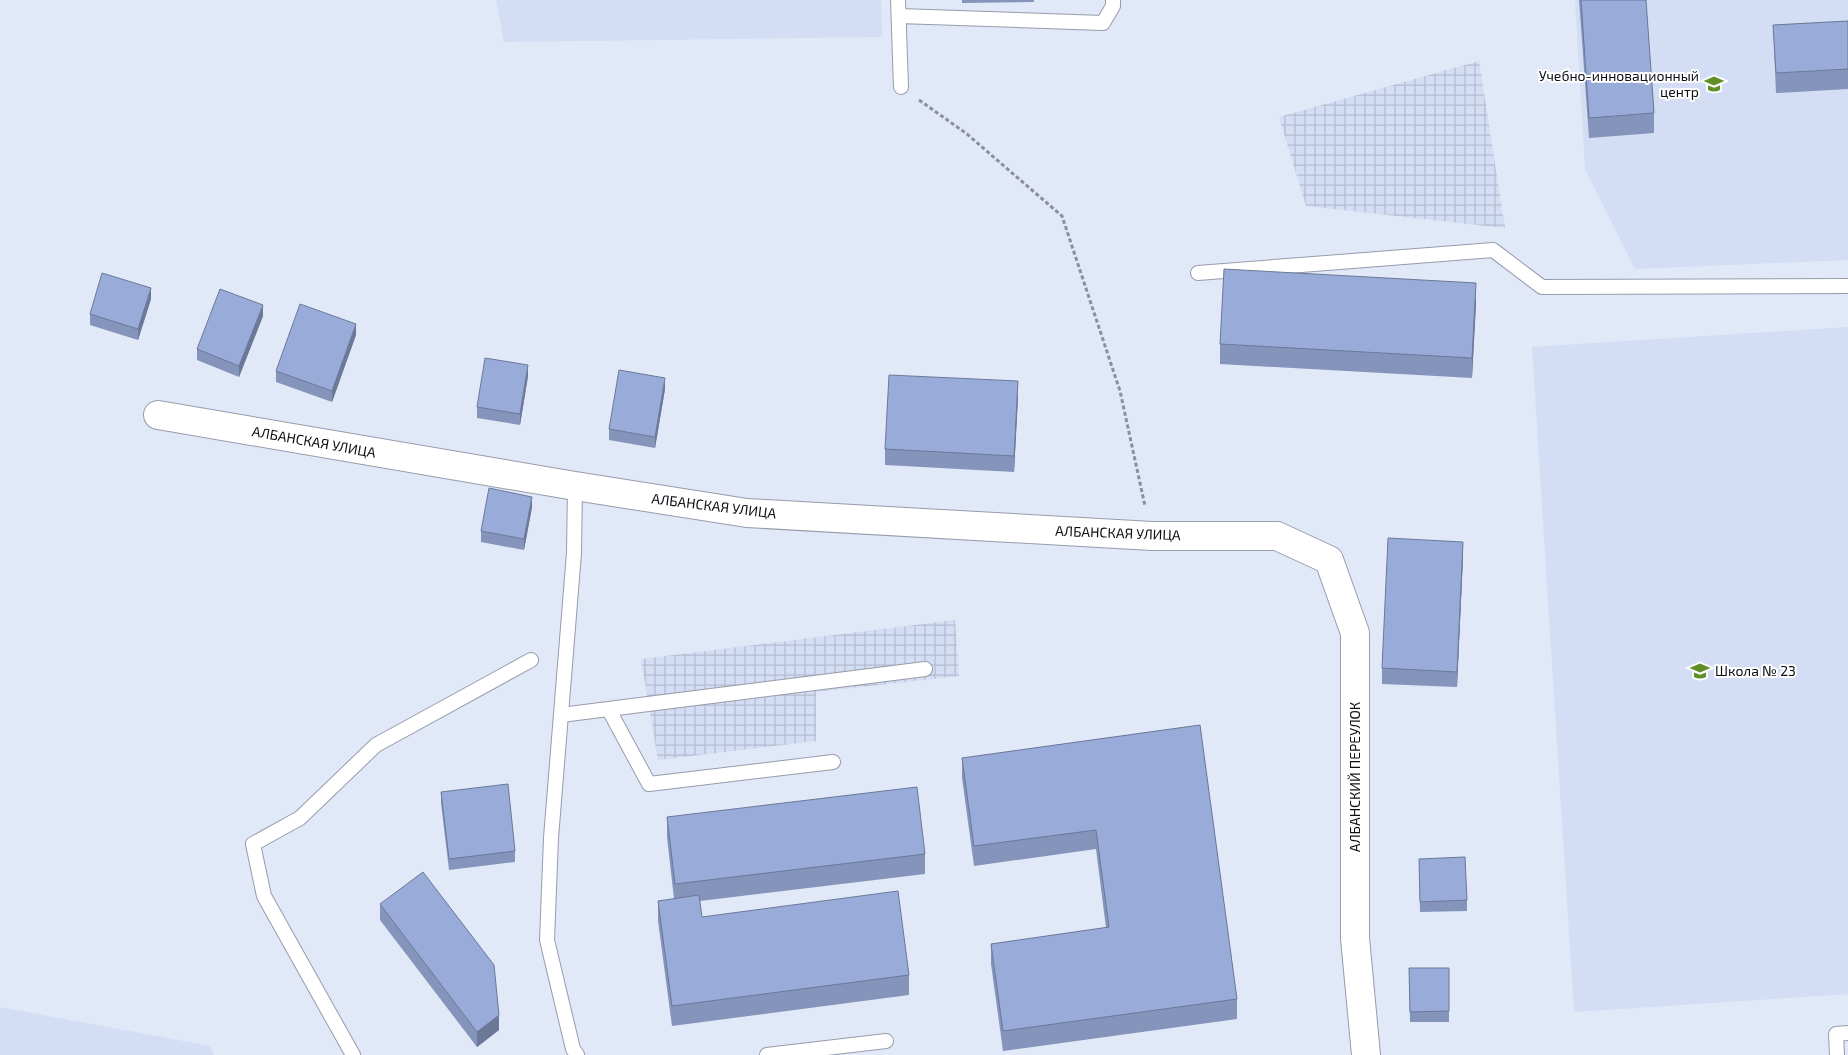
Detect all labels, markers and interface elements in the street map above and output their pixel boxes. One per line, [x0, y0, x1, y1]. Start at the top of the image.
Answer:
place label: Учебно-инновационный центр [1539, 67, 1699, 100]
school or university icon: Учебно-инновационный центр [1703, 73, 1725, 95]
street label: АЛБАНСКАЯ УЛИЦА [251, 422, 378, 461]
street label: АЛБАНСКАЯ УЛИЦА [651, 489, 778, 522]
street label: АЛБАНСКАЯ УЛИЦА [1055, 522, 1181, 543]
school or university icon: Школа № 23 [1689, 660, 1711, 682]
place label: Школа № 23 [1715, 662, 1796, 679]
street label: АЛБАНСКИЙ ПЕРЕУЛОК [1346, 702, 1363, 852]

